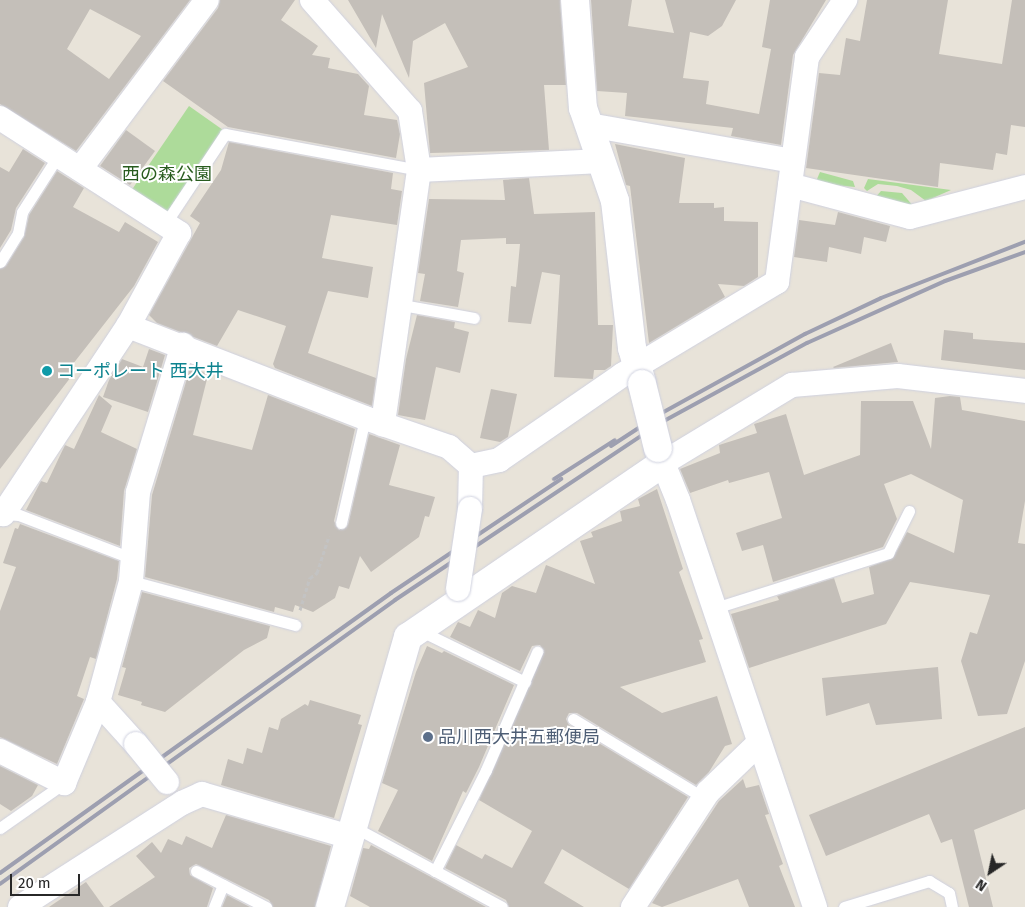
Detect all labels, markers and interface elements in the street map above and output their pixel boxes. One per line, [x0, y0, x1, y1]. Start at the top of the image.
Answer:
park label: 西の森公園 [122, 163, 212, 185]
place label: コーポレート 西大井 [57, 360, 224, 382]
marker: コーポレート 西大井 [41, 365, 53, 377]
place label: 品川西大井五郵便局 [438, 726, 600, 748]
marker: 品川西大井五郵便局 [422, 731, 434, 743]
north arrow [965, 847, 1015, 897]
scale bar [12, 864, 82, 896]
text: 20 m [18, 874, 51, 892]
text: N [973, 875, 990, 895]

